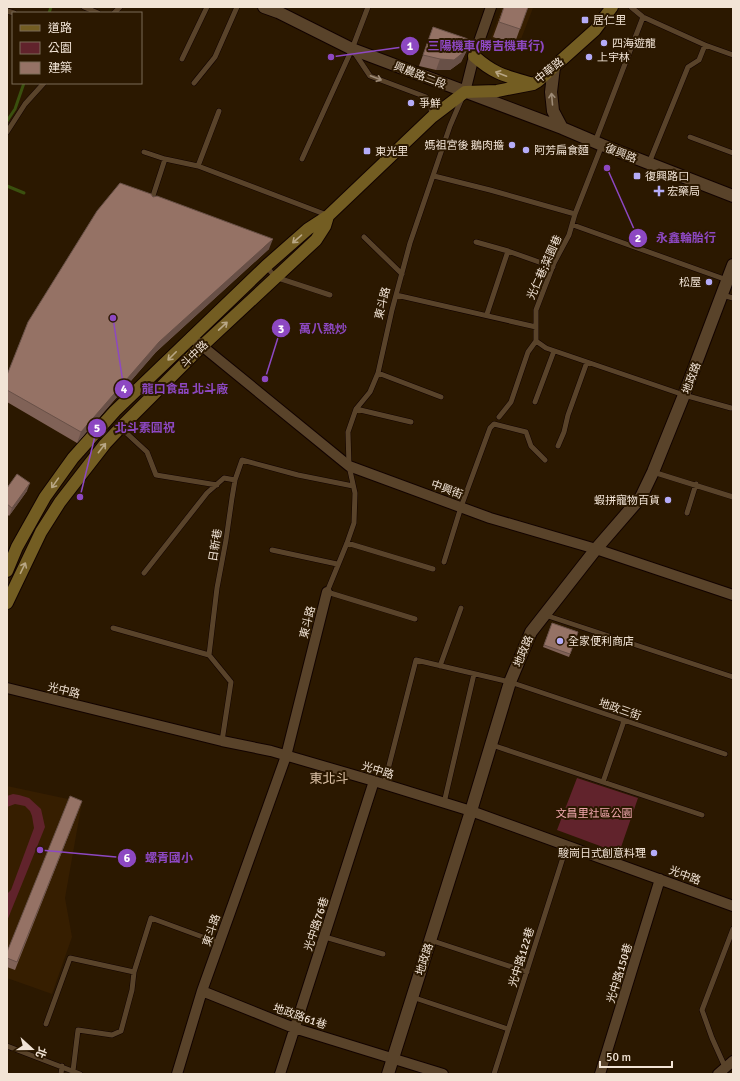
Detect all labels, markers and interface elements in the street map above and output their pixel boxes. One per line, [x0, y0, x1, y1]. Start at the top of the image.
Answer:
legend [12, 12, 142, 84]
place label: 居仁里 [593, 14, 626, 27]
marker: 居仁里 [580, 15, 590, 25]
text: 道路 [48, 21, 72, 36]
callout: 三陽機車(勝吉機車行) [400, 34, 553, 58]
place label: 四海遊龍 [612, 37, 656, 50]
marker: 四海遊龍 [599, 38, 609, 48]
text: 1 [407, 39, 414, 54]
text: 三陽機車(勝吉機車行) [427, 39, 545, 54]
text: 公園 [48, 41, 72, 56]
place label: 上宇林 [597, 51, 630, 64]
marker: 上宇林 [584, 52, 594, 62]
street label: 中華路 [532, 55, 566, 86]
street label: 興農路二段 [392, 60, 448, 91]
text: 建築 [48, 61, 72, 76]
one-way arrow [496, 70, 508, 78]
one-way arrow [370, 75, 382, 83]
one-way arrow [548, 93, 555, 106]
place label: 爭鮮 [419, 97, 441, 110]
marker: 爭鮮 [406, 98, 416, 108]
place label: 媽祖宮後 鵝肉擔 [425, 139, 504, 152]
marker: 媽祖宮後 鵝肉擔 [507, 140, 517, 150]
street label: 復興路 [603, 141, 639, 165]
place label: 阿芳扁食麵 [534, 144, 589, 157]
place label: 東光里 [375, 145, 408, 158]
marker: 阿芳扁食麵 [521, 145, 531, 155]
marker: 東光里 [362, 146, 372, 156]
place label: 復興路口 [645, 170, 689, 183]
marker: 復興路口 [632, 171, 642, 181]
place label: 宏藥局 [667, 185, 700, 198]
marker: 宏藥局 [654, 186, 664, 196]
callout: 永鑫輪胎行 [628, 226, 724, 250]
text: 2 [635, 231, 641, 246]
text: 永鑫輪胎行 [656, 231, 716, 246]
street label: 光仁巷;菜園巷 [524, 233, 564, 301]
one-way arrow [292, 234, 302, 243]
place label: 松屋 [679, 276, 701, 289]
marker: 松屋 [704, 277, 714, 287]
street label: 東斗路 [372, 286, 393, 321]
callout: 萬八熱炒 [271, 316, 355, 340]
one-way arrow [218, 321, 228, 331]
text: 3 [278, 322, 284, 337]
text: 萬八熱炒 [299, 322, 347, 337]
street label: 斗中路 [178, 338, 211, 370]
one-way arrow [167, 352, 177, 361]
street label: 地政路 [680, 360, 703, 396]
callout: 龍口食品 北斗廠 [114, 377, 236, 401]
text: 4 [121, 382, 128, 397]
text: 龍口食品 北斗廠 [142, 382, 228, 397]
callout: 北斗素圓祝 [87, 416, 183, 440]
text: 5 [94, 421, 100, 436]
text: 北斗素圓祝 [115, 421, 175, 436]
one-way arrow [98, 443, 106, 454]
one-way arrow [51, 477, 59, 488]
street label: 中興街 [429, 478, 465, 501]
place label: 蝦拼寵物百貨 [594, 494, 660, 507]
marker: 蝦拼寵物百貨 [663, 495, 673, 505]
street label: 日新巷 [206, 528, 224, 562]
one-way arrow [20, 562, 27, 574]
street label: 東斗路 [297, 605, 318, 640]
street label: 地政路 [511, 633, 536, 669]
place label: 全家便利商店 [568, 635, 634, 648]
marker: 全家便利商店 [555, 636, 565, 646]
street label: 光中路 [46, 680, 81, 701]
street label: 地政三街 [597, 696, 643, 723]
street label: 光中路 [360, 759, 396, 782]
district label: 東北斗 [309, 771, 349, 787]
park label: 文昌里社區公園 [556, 807, 633, 820]
callout: 螺青國小 [117, 846, 201, 870]
place label: 駿崗日式創意料理 [558, 847, 646, 860]
marker: 駿崗日式創意料理 [649, 848, 659, 858]
text: 6 [124, 851, 131, 866]
text: 螺青國小 [145, 851, 193, 866]
street label: 光中路 [667, 864, 703, 887]
street label: 光中路76巷 [302, 896, 331, 953]
street label: 東斗路 [200, 912, 223, 948]
street label: 光中路122巷 [506, 926, 537, 989]
street label: 地政路 [413, 941, 436, 977]
street label: 光中路150巷 [604, 942, 635, 1005]
street label: 地政路61巷 [271, 1001, 328, 1032]
north arrow [12, 1029, 52, 1069]
scale bar [600, 1043, 672, 1069]
text: 北 [33, 1045, 49, 1060]
text: 50 m [606, 1050, 631, 1065]

